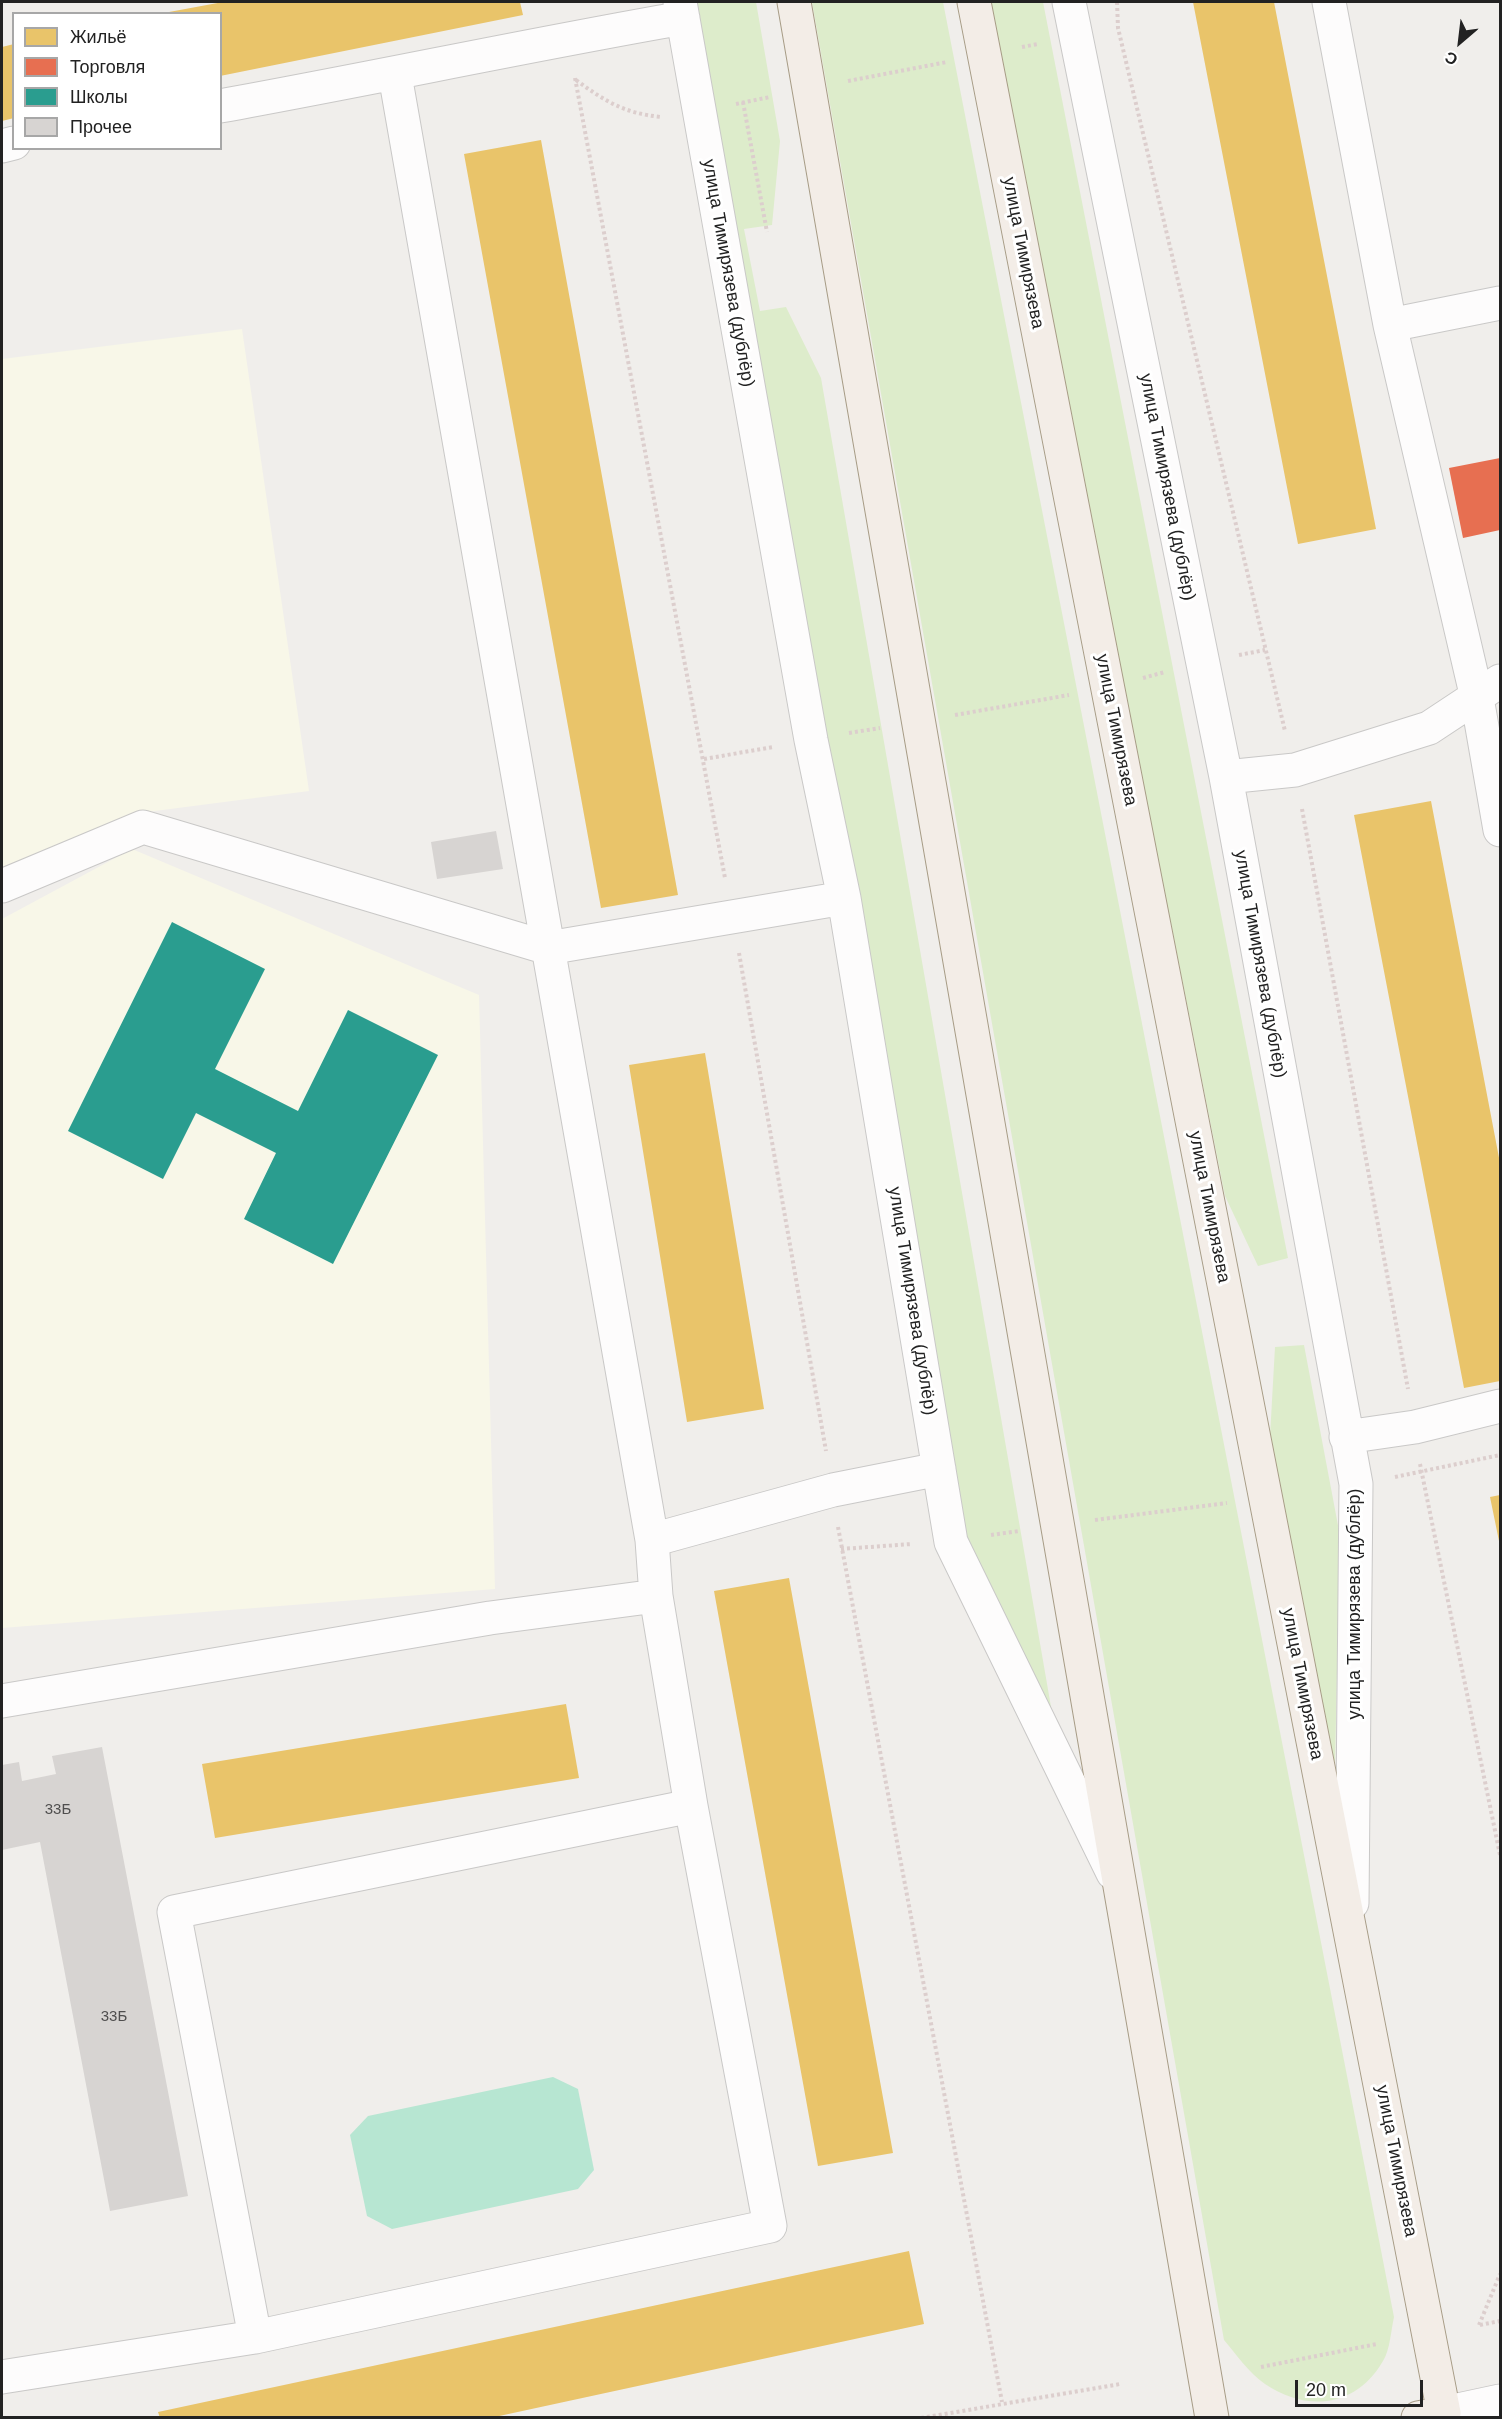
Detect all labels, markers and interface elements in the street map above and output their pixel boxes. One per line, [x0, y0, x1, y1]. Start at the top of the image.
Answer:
legend [12, 12, 222, 150]
north arrow [1430, 12, 1490, 72]
text: Жильё [70, 27, 127, 47]
text: С [1442, 48, 1460, 69]
text: Торговля [70, 57, 145, 77]
text: Школы [70, 87, 128, 107]
text: Прочее [70, 117, 132, 137]
street label: улица Тимирязева (дублёр) [697, 157, 759, 389]
street label: улица Тимирязева [998, 175, 1048, 331]
street label: улица Тимирязева (дублёр) [1134, 372, 1200, 602]
street label: улица Тимирязева [1091, 652, 1141, 808]
street label: улица Тимирязева (дублёр) [1229, 848, 1291, 1080]
street label: улица Тимирязева [1184, 1129, 1234, 1285]
street label: улица Тимирязева (дублёр) [883, 1185, 941, 1417]
street label: улица Тимирязева (дублёр) [1344, 1489, 1366, 1719]
street label: улица Тимирязева [1277, 1606, 1327, 1762]
house number: 33Б [45, 1801, 71, 1819]
house number: 33Б [101, 2008, 127, 2026]
street label: улица Тимирязева [1371, 2083, 1421, 2239]
scale bar [1298, 2368, 1426, 2406]
text: 20 m [1306, 2380, 1346, 2400]

